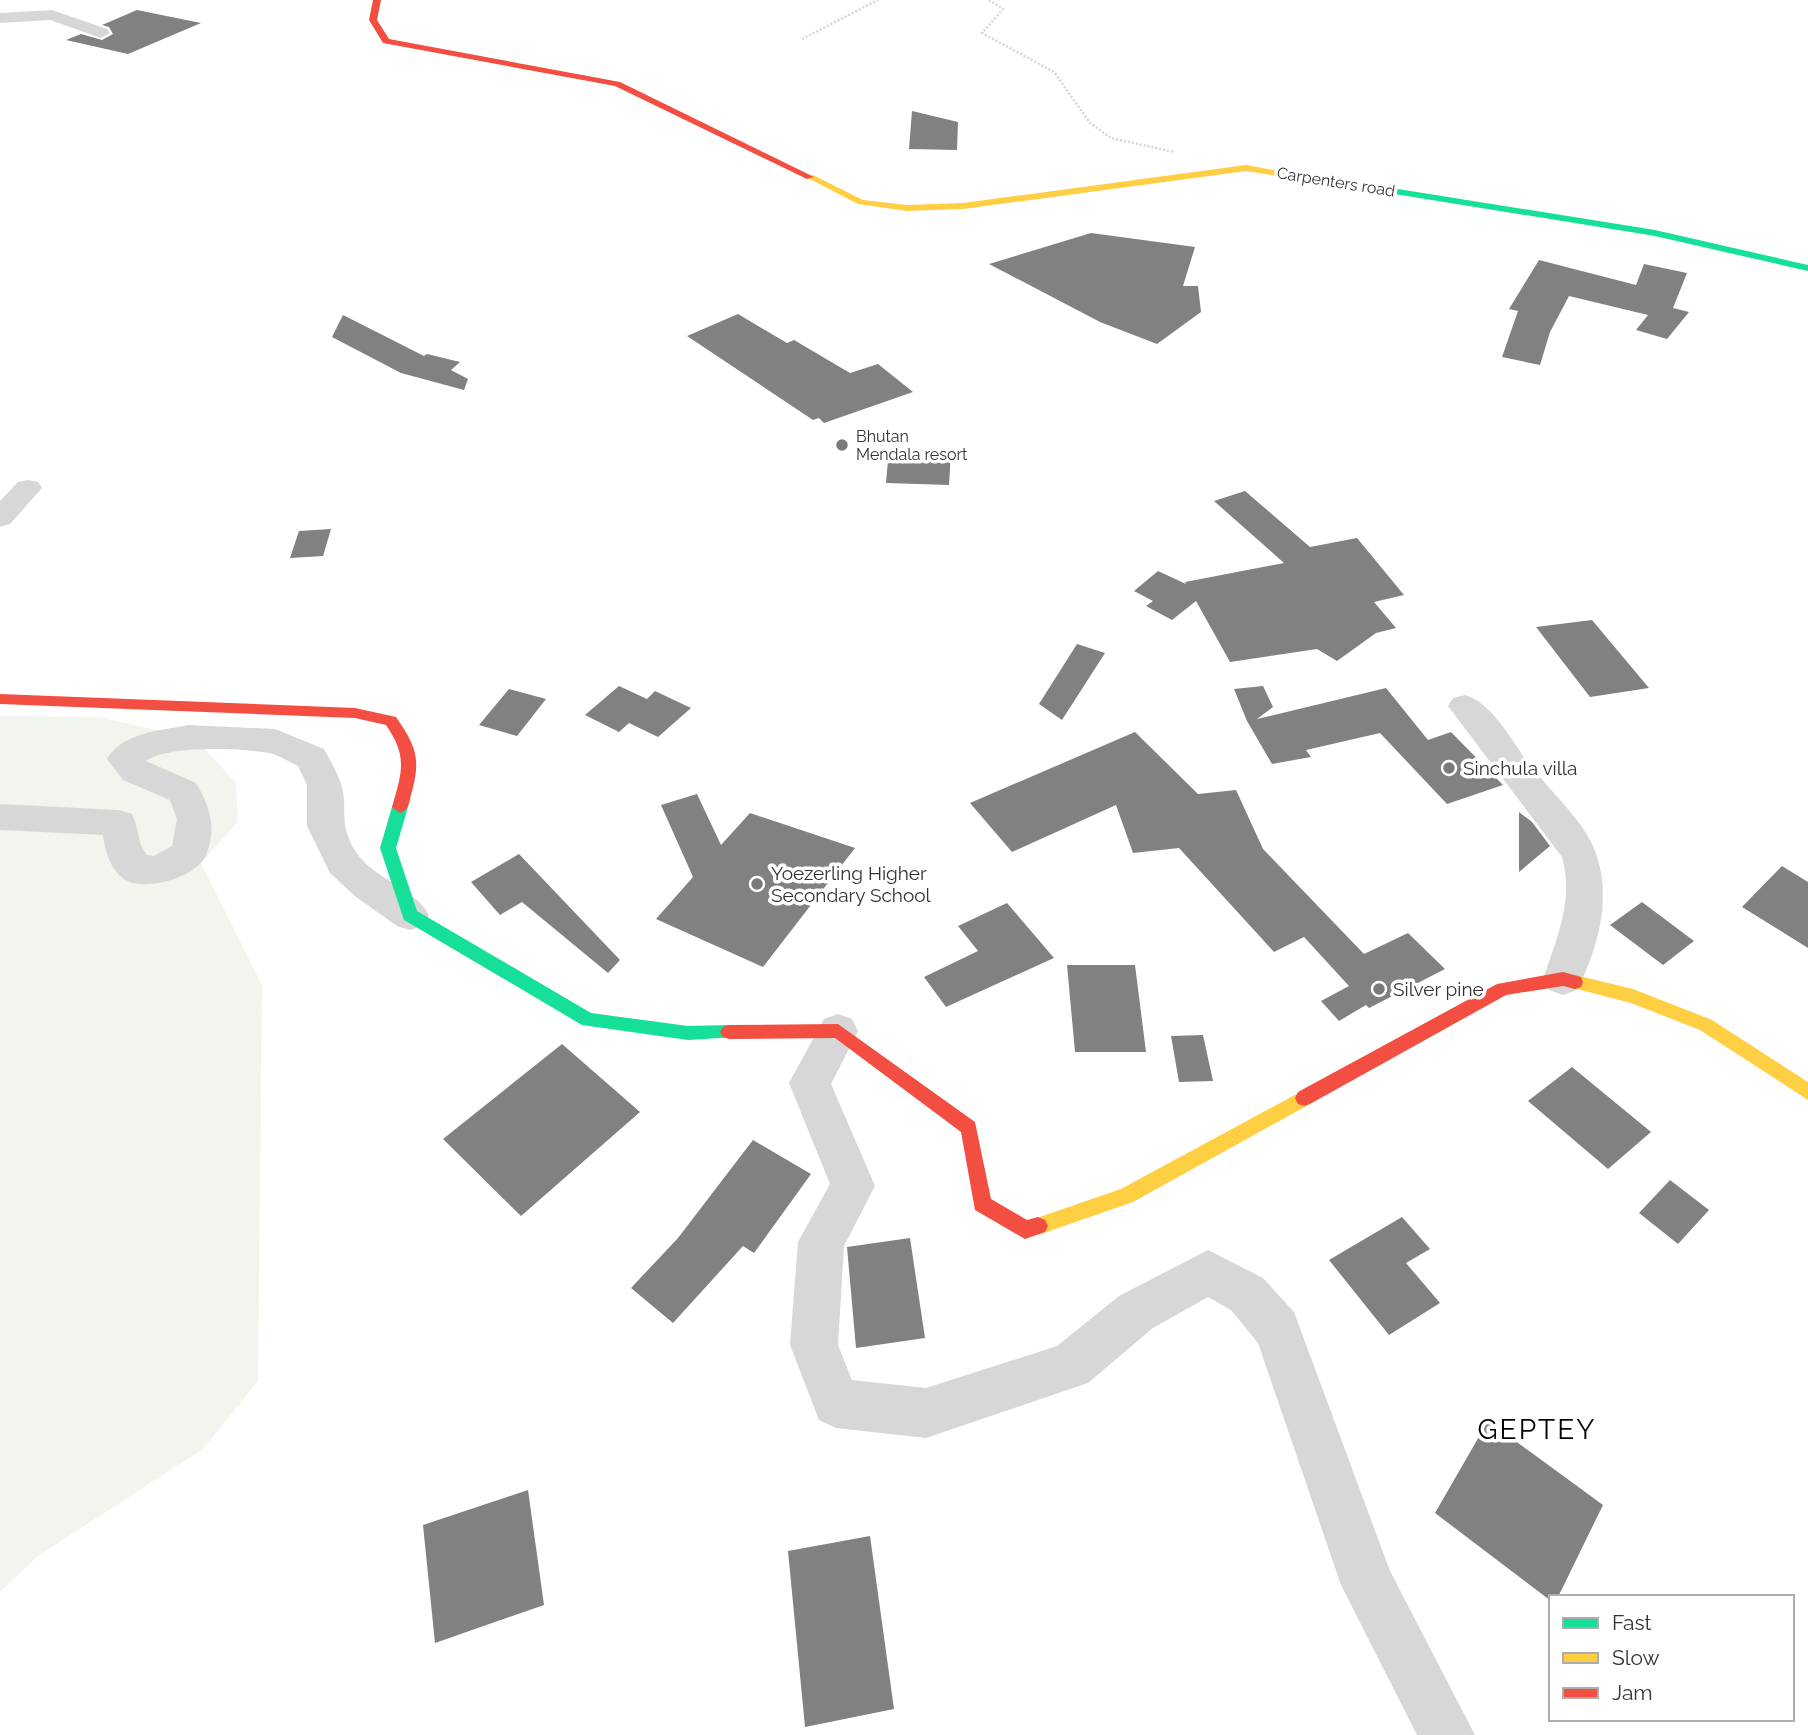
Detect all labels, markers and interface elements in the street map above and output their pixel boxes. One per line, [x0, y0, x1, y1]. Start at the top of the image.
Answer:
street label: Carpenters road [1276, 163, 1396, 201]
place label: Bhutan Mendala resort [856, 427, 968, 464]
marker: Bhutan Mendala resort [834, 437, 850, 453]
place label: Sinchula villa [1463, 757, 1577, 779]
marker: Sinchula villa [1441, 760, 1457, 776]
place label: Yoezerling Higher Secondary School [771, 862, 932, 906]
marker: Yoezerling Higher Secondary School [749, 876, 765, 892]
place label: Silver pine [1393, 978, 1484, 1000]
marker: Silver pine [1371, 981, 1387, 997]
district label: GEPTEY [1478, 1413, 1596, 1446]
legend [1549, 1595, 1794, 1721]
text: Fast [1612, 1610, 1652, 1635]
text: Slow [1612, 1645, 1660, 1670]
text: Jam [1612, 1680, 1653, 1705]

